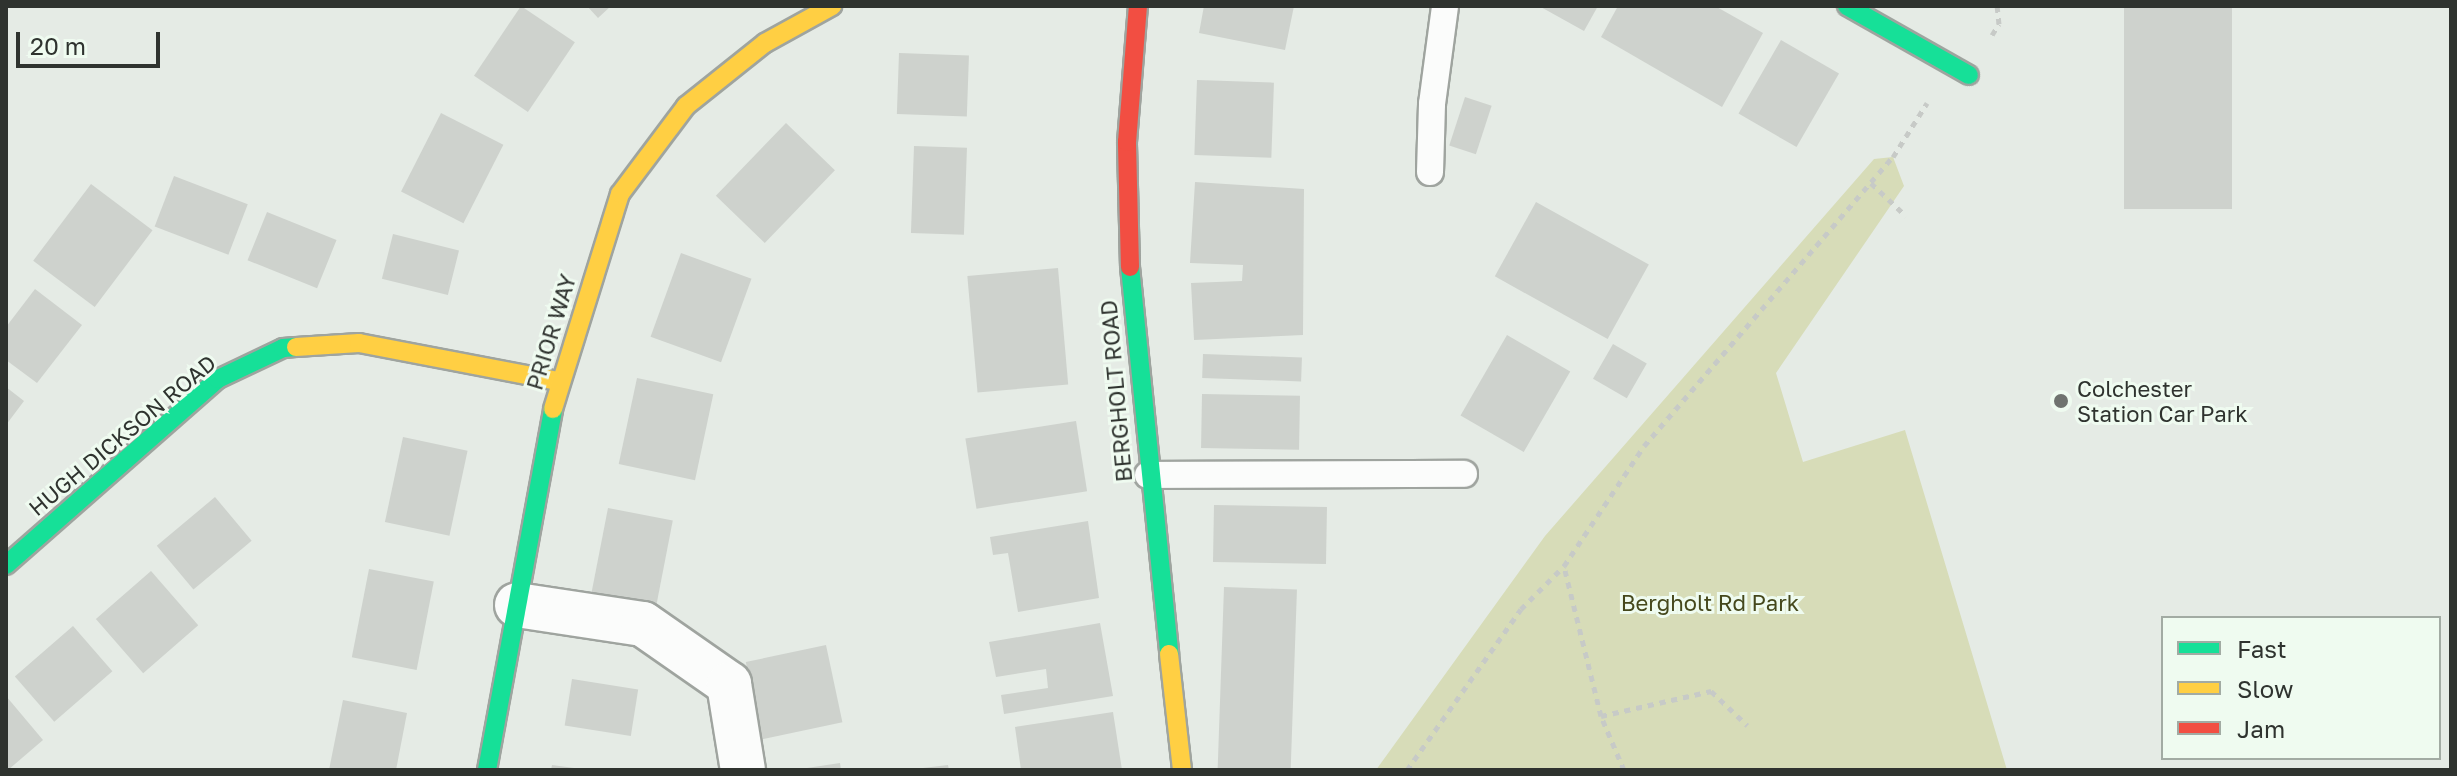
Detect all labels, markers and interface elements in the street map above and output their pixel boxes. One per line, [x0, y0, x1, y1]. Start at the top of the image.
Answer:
scale bar [20, 16, 164, 66]
text: 20 m [30, 31, 86, 60]
street label: PRIOR WAY [521, 271, 581, 393]
street label: BERGHOLT ROAD [1095, 299, 1137, 483]
street label: HUGH DICKSON ROAD [23, 349, 221, 521]
place label: Colchester Station Car Park [2077, 375, 2248, 426]
marker: Colchester Station Car Park [2052, 392, 2070, 410]
park label: Bergholt Rd Park [1621, 590, 1799, 616]
legend [2161, 616, 2441, 760]
text: Fast [2237, 634, 2287, 663]
text: Slow [2237, 674, 2293, 703]
text: Jam [2237, 714, 2285, 743]

